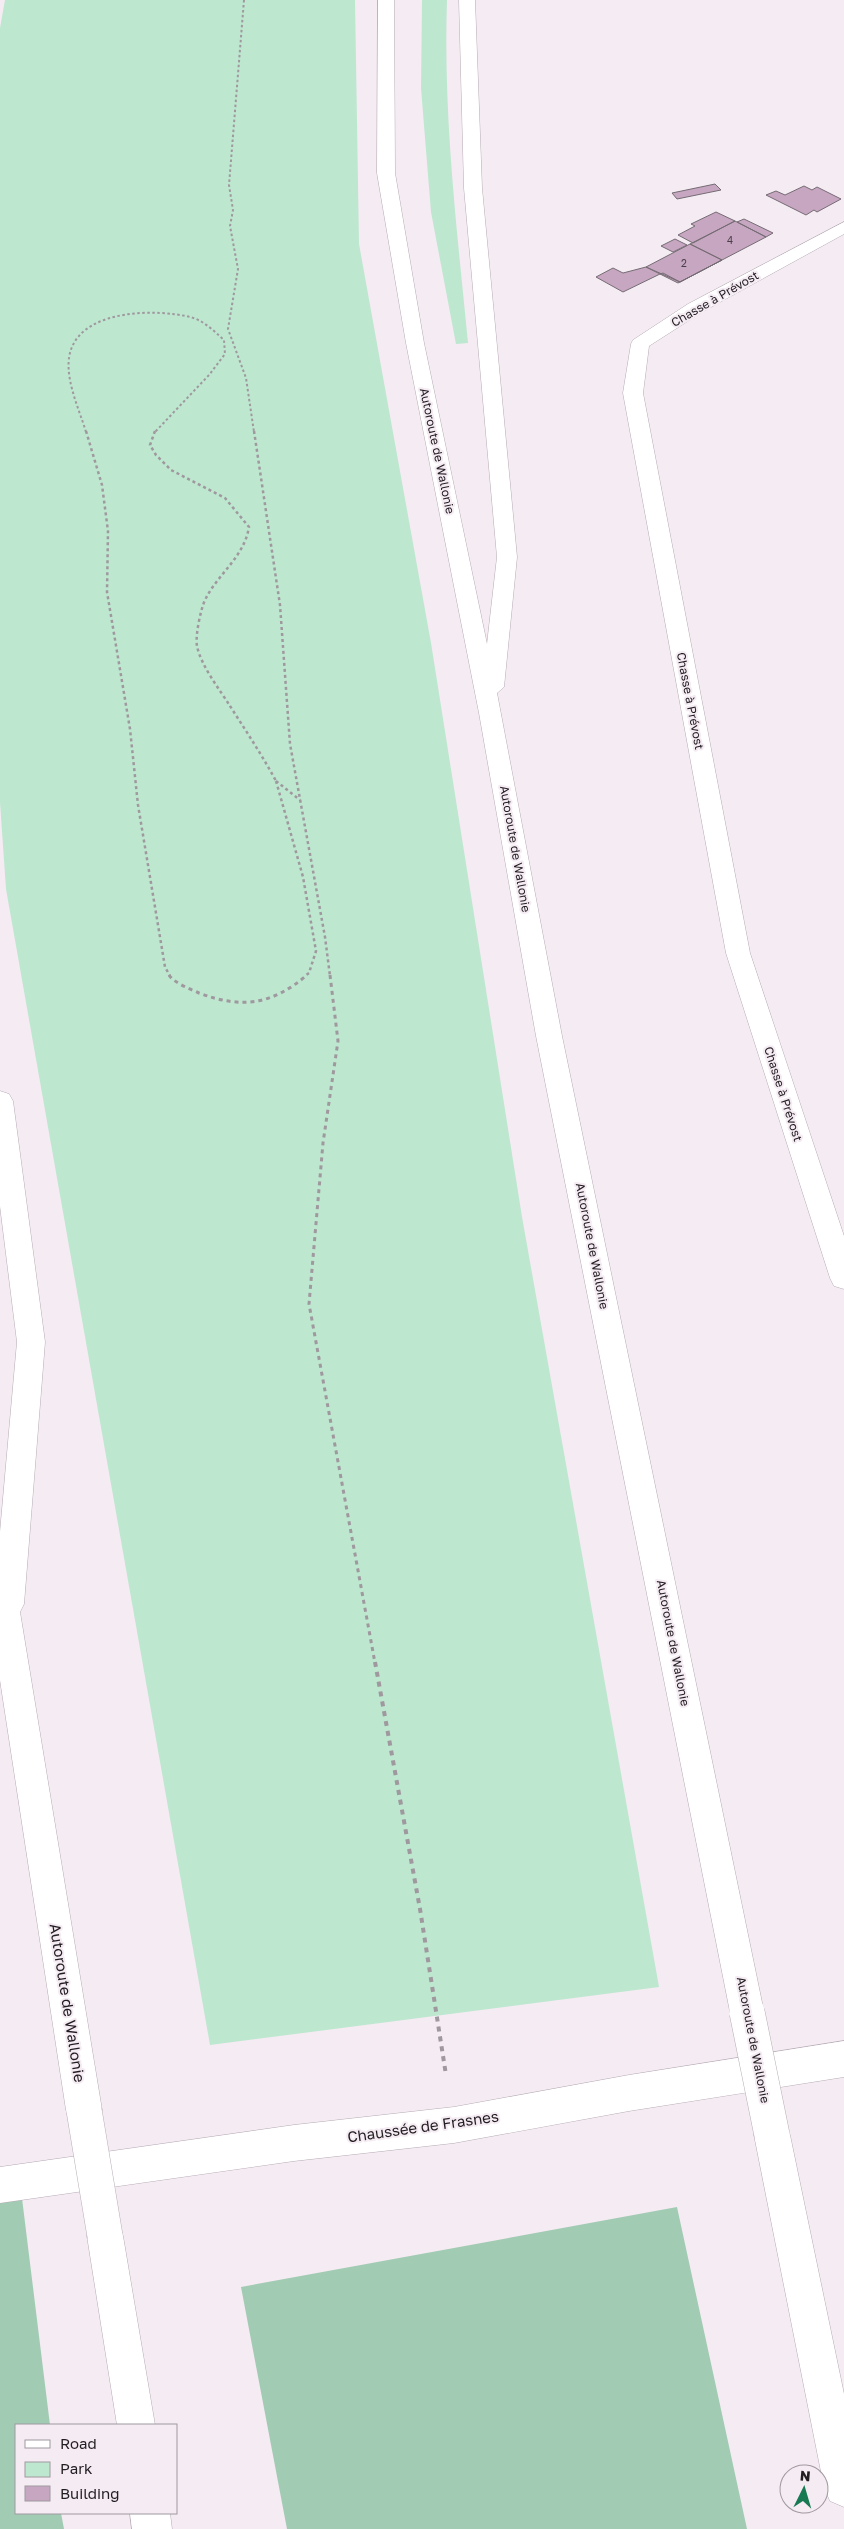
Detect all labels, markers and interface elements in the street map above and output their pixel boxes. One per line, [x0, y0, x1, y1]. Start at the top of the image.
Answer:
house number: 4 [727, 234, 733, 246]
house number: 2 [681, 257, 687, 269]
street label: Chasse à Prévost [668, 267, 761, 330]
street label: Autoroute de Wallonie [417, 387, 458, 515]
street label: Chasse à Prévost [674, 651, 707, 751]
street label: Autoroute de Wallonie [497, 784, 534, 913]
street label: Chasse à Prévost [761, 1045, 806, 1143]
street label: Autoroute de Wallonie [573, 1181, 612, 1310]
street label: Autoroute de Wallonie [654, 1578, 693, 1707]
street label: Autoroute de Wallonie [47, 1922, 89, 2084]
street label: Autoroute de Wallonie [734, 1975, 773, 2104]
street label: Chaussée de Frasnes [346, 2106, 500, 2146]
legend [15, 2424, 178, 2514]
text: Road [60, 2434, 97, 2452]
text: Park [60, 2459, 93, 2477]
north arrow [779, 2464, 829, 2514]
text: N [799, 2467, 811, 2484]
text: Building [60, 2484, 120, 2502]

